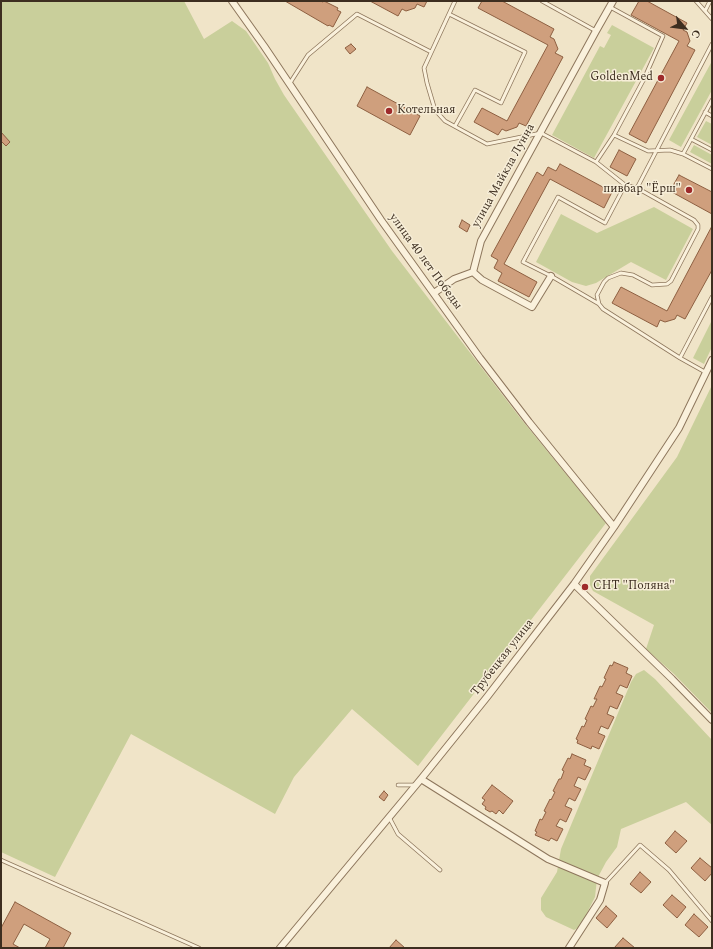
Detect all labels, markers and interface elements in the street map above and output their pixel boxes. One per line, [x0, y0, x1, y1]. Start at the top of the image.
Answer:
north arrow [665, 8, 705, 48]
text: С [687, 26, 705, 41]
place label: GoldenMed [590, 71, 653, 85]
marker: GoldenMed [656, 73, 666, 83]
place label: Котельная [397, 104, 455, 118]
marker: Котельная [384, 106, 394, 116]
street label: улица Майкла Лунна [469, 122, 539, 230]
place label: пивбар "Ёрш" [603, 183, 681, 197]
marker: пивбар "Ёрш" [684, 185, 694, 195]
street label: улица 40 лет Победы [385, 211, 465, 313]
place label: СНТ "Поляна" [593, 580, 675, 594]
marker: СНТ "Поляна" [580, 582, 590, 592]
street label: Трубецкая улица [468, 617, 538, 699]

